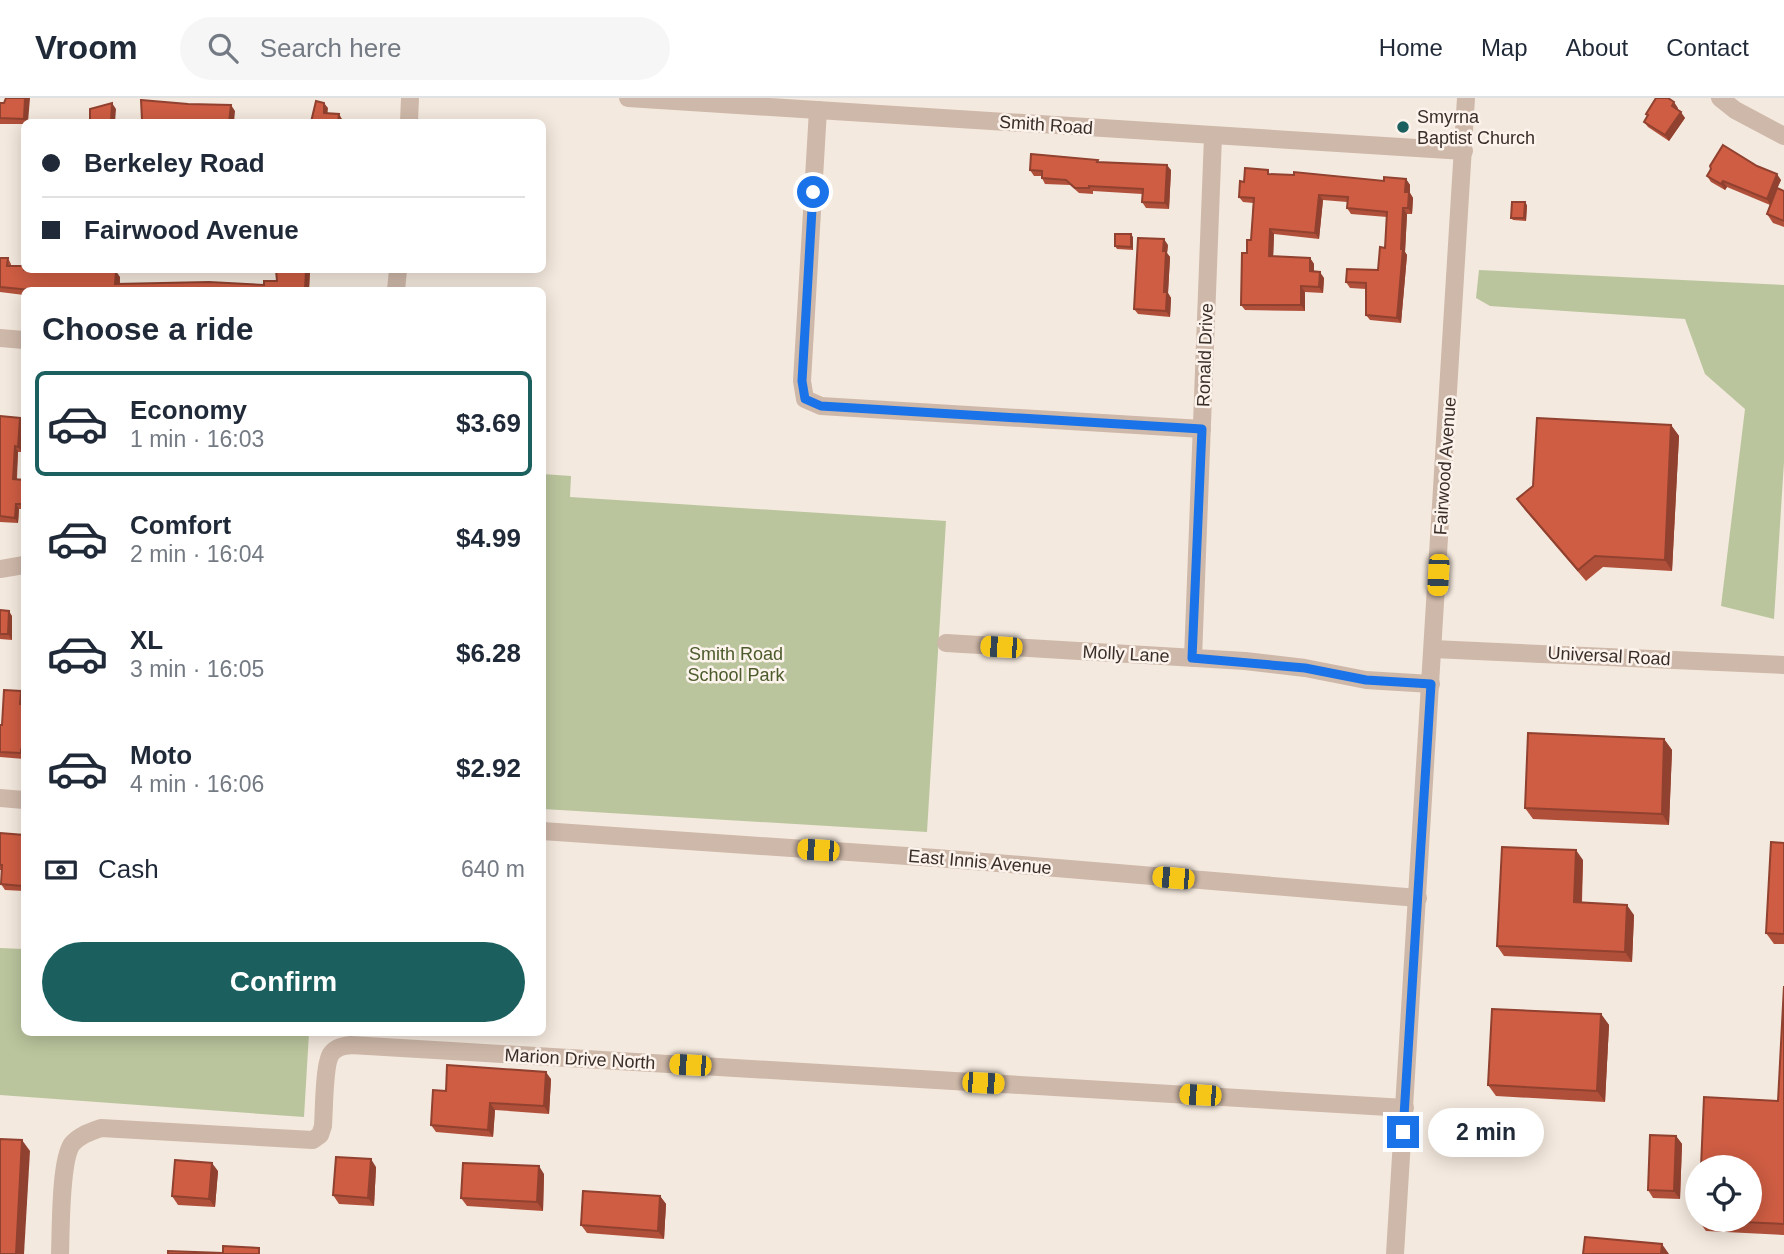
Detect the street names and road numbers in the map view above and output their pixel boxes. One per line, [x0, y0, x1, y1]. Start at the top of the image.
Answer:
street label: Smith Road [998, 112, 1094, 138]
street label: Ronald Drive [1193, 303, 1217, 407]
street label: Fairwood Avenue [1430, 396, 1460, 536]
street label: Molly Lane [1082, 642, 1170, 666]
street label: Universal Road [1547, 643, 1671, 669]
street label: East Innis Avenue [908, 846, 1052, 878]
street label: Marion Drive North [504, 1045, 656, 1073]

